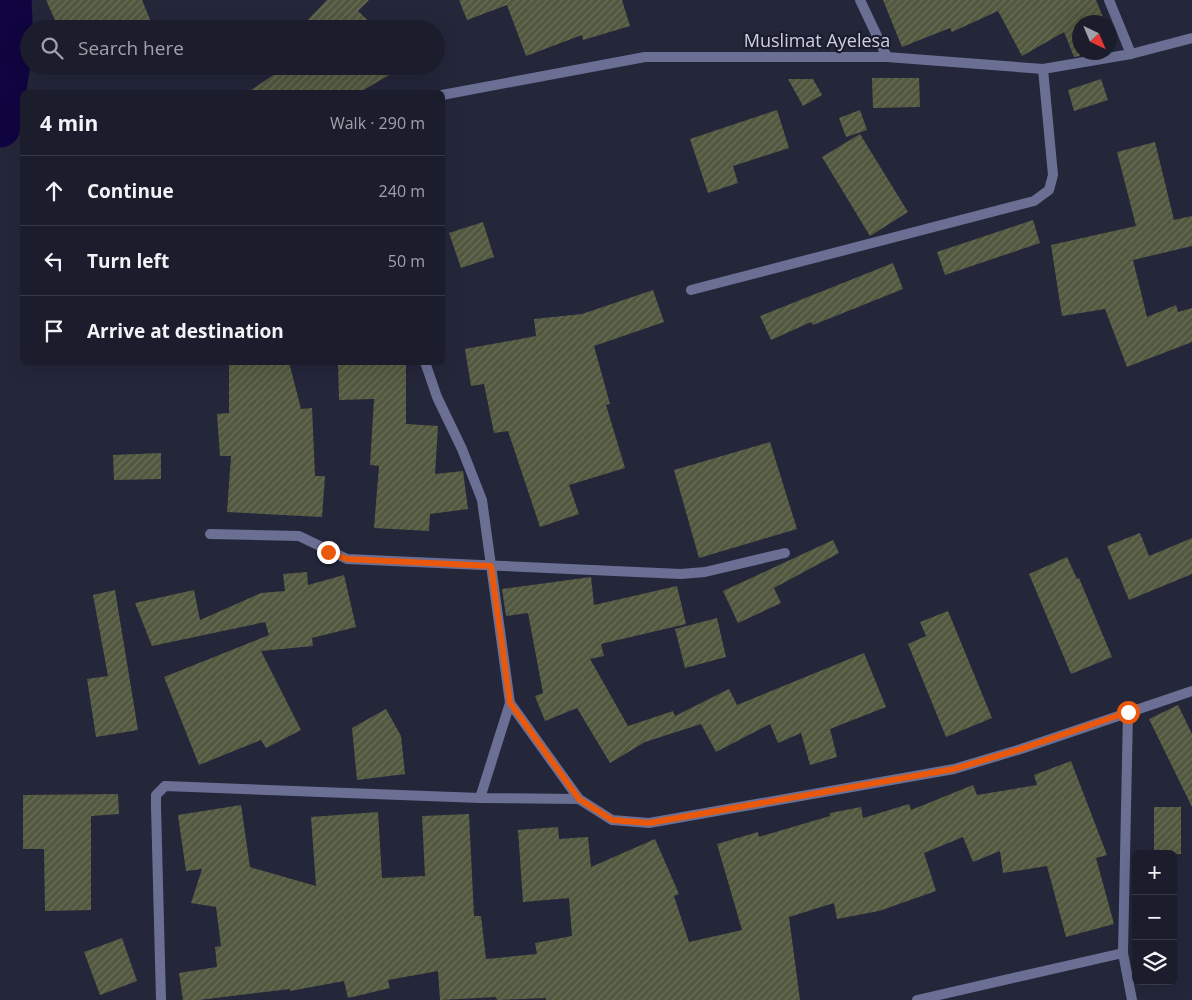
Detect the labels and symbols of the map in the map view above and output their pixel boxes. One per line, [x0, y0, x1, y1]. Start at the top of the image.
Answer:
north arrow [1072, 15, 1117, 60]
street label: Muslimat Ayelesa [744, 28, 890, 52]
route end [317, 541, 340, 564]
route start [1117, 701, 1140, 724]

